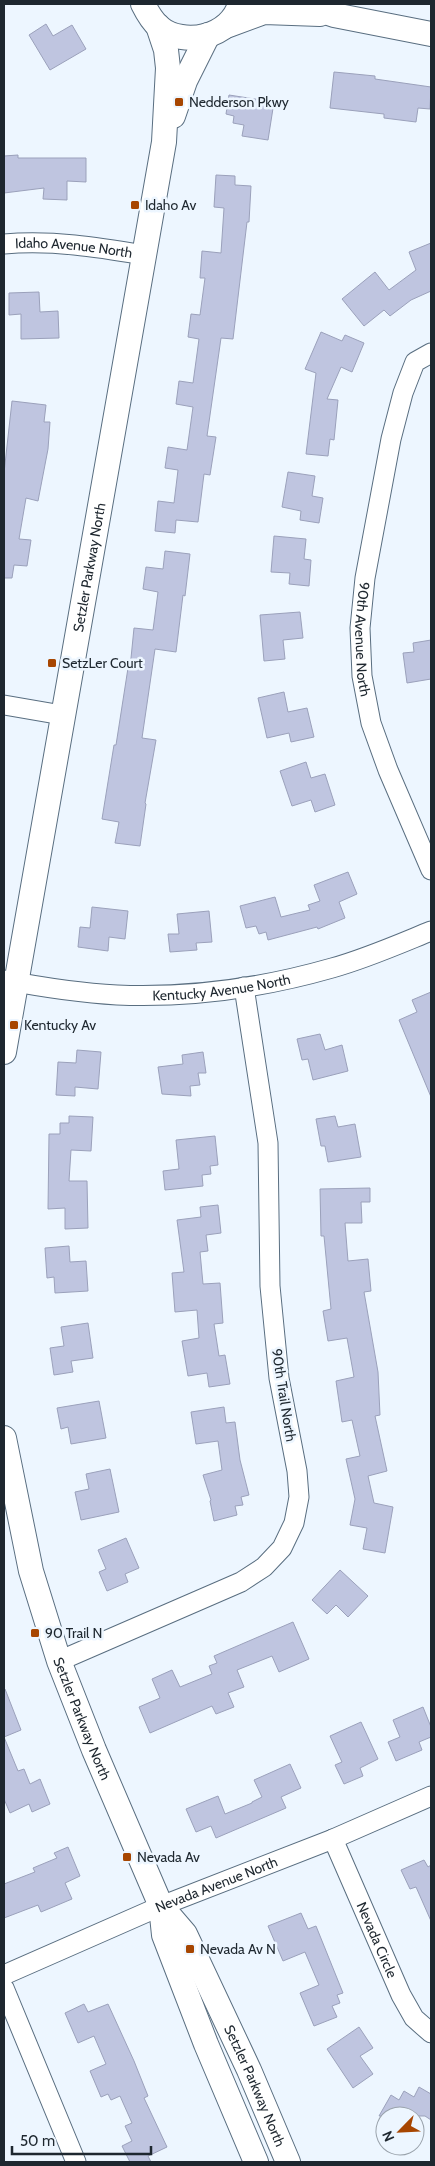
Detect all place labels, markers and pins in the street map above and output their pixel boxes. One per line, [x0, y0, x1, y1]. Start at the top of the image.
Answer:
place label: Nedderson Pkwy [189, 93, 289, 111]
marker: Nedderson Pkwy [173, 96, 185, 108]
place label: Idaho Av [145, 196, 196, 214]
marker: Idaho Av [129, 199, 141, 211]
place label: SetzLer Court [62, 654, 143, 672]
marker: SetzLer Court [46, 657, 58, 669]
place label: Kentucky Av [24, 1016, 96, 1034]
marker: Kentucky Av [8, 1019, 20, 1031]
place label: 90 Trail N [45, 1624, 102, 1642]
marker: 90 Trail N [29, 1627, 41, 1639]
place label: Nevada Av [137, 1848, 200, 1866]
marker: Nevada Av [121, 1851, 133, 1863]
place label: Nevada Av N [200, 1940, 276, 1958]
marker: Nevada Av N [184, 1943, 196, 1955]

